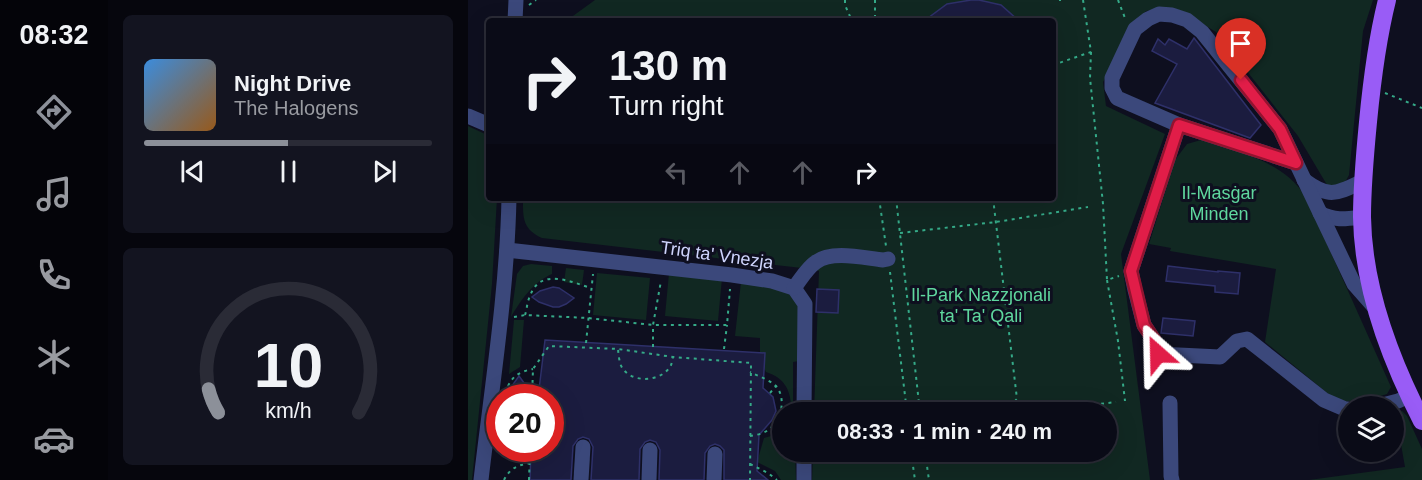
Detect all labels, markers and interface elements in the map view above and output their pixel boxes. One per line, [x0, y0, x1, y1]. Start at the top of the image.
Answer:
pin [1215, 18, 1266, 80]
text: 08:32 [19, 20, 89, 50]
icon: arrive [1224, 27, 1257, 60]
icon: right [510, 42, 588, 120]
text: 130 m [609, 42, 728, 89]
text: Night Drive [234, 71, 351, 96]
icon: directions [33, 91, 75, 133]
text: Turn right [609, 91, 724, 121]
text: The Halogens [234, 97, 359, 119]
icon: previous [176, 155, 209, 188]
icon: pause [272, 155, 305, 188]
icon: next [368, 155, 401, 188]
icon: left [660, 156, 693, 189]
icon: ahead [723, 156, 756, 189]
icon: ahead [786, 156, 819, 189]
icon: right [849, 156, 882, 189]
icon: music [33, 173, 75, 215]
park label: Il-Masġar Minden [1181, 183, 1257, 224]
street label: Triq ta' Vnezja [659, 237, 776, 273]
icon: phone [33, 254, 75, 296]
park label: Il-Park Nazzjonali ta' Ta' Qali [911, 285, 1051, 326]
position arrow [1126, 322, 1190, 386]
text: 10 [253, 331, 323, 400]
icon: climate [33, 336, 75, 378]
speed limit sign: 20 [486, 384, 564, 462]
map controls [1338, 396, 1404, 462]
button: layers [1338, 396, 1404, 462]
text: km/h [265, 400, 311, 424]
icon: car [33, 418, 75, 460]
text: 08:33 · 1 min · 240 m [837, 419, 1052, 444]

